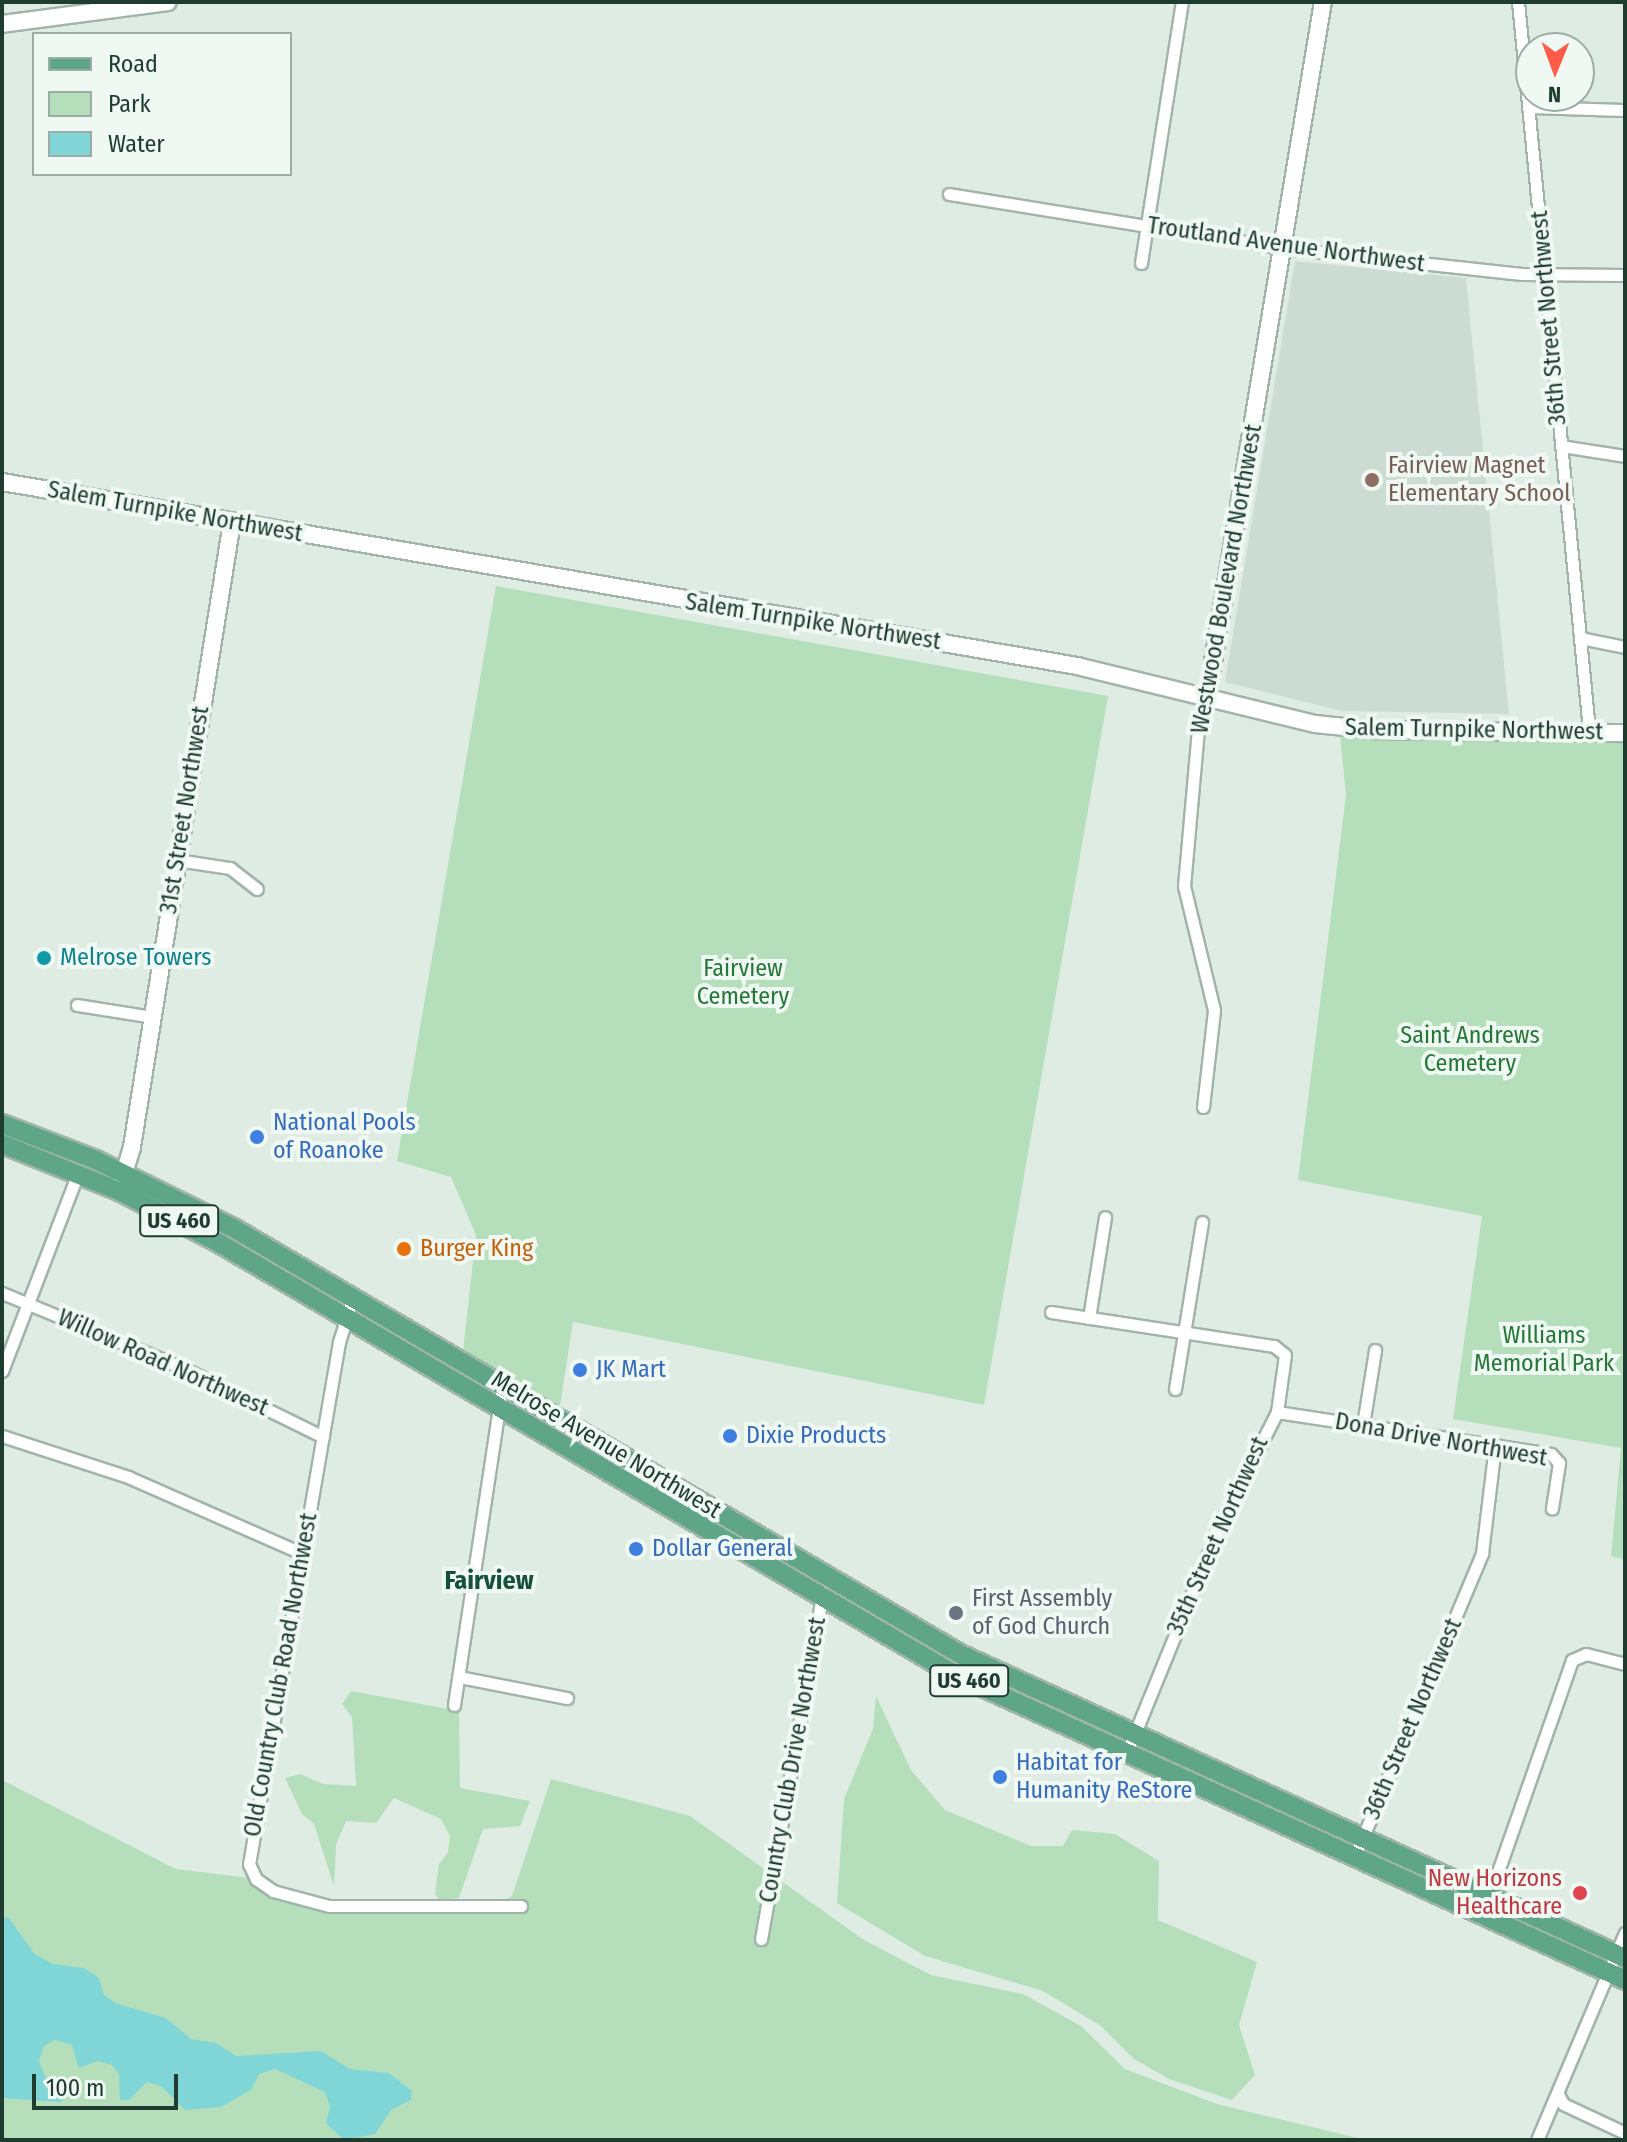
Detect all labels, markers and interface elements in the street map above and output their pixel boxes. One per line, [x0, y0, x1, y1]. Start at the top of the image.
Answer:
legend [32, 32, 292, 176]
north arrow [1515, 32, 1595, 112]
text: Road [108, 50, 158, 78]
text: N [1548, 81, 1561, 108]
text: Park [108, 90, 151, 118]
text: Water [108, 130, 165, 158]
street label: 36th Street Northwest [1525, 210, 1573, 426]
street label: Troutland Avenue Northwest [1146, 211, 1426, 279]
street label: Westwood Boulevard Northwest [1186, 422, 1268, 736]
place label: Fairview Magnet Elementary School [1388, 452, 1571, 508]
marker: Fairview Magnet Elementary School [1363, 471, 1381, 489]
street label: Salem Turnpike Northwest [45, 475, 305, 549]
street label: Salem Turnpike Northwest [683, 588, 943, 656]
street label: 31st Street Northwest [154, 704, 216, 916]
street label: Salem Turnpike Northwest [1345, 713, 1603, 747]
place label: Melrose Towers [60, 944, 212, 972]
marker: Melrose Towers [35, 949, 53, 967]
park label: Fairview Cemetery [697, 955, 789, 1011]
park label: Saint Andrews Cemetery [1400, 1022, 1540, 1078]
place label: National Pools of Roanoke [273, 1109, 416, 1165]
marker: National Pools of Roanoke [248, 1128, 266, 1146]
road number: US 460 [139, 1203, 219, 1239]
place label: Burger King [420, 1235, 533, 1263]
marker: Burger King [395, 1240, 413, 1258]
street label: Willow Road Northwest [53, 1304, 273, 1422]
park label: Williams Memorial Park [1474, 1322, 1614, 1378]
place label: JK Mart [596, 1356, 666, 1384]
marker: JK Mart [571, 1361, 589, 1379]
street label: Melrose Avenue Northwest [486, 1365, 726, 1525]
street label: Dona Drive Northwest [1333, 1407, 1549, 1473]
place label: Dixie Products [746, 1422, 886, 1450]
marker: Dixie Products [721, 1427, 739, 1445]
street label: 35th Street Northwest [1161, 1432, 1275, 1640]
street label: Old Country Club Road Northwest [238, 1511, 324, 1839]
place label: Dollar General [652, 1535, 792, 1563]
marker: Dollar General [627, 1540, 645, 1558]
district label: Fairview [444, 1565, 534, 1597]
place label: First Assembly of God Church [972, 1585, 1112, 1641]
marker: First Assembly of God Church [947, 1604, 965, 1622]
street label: 36th Street Northwest [1358, 1614, 1468, 1824]
street label: Country Club Drive Northwest [754, 1615, 832, 1905]
road number: US 460 [929, 1663, 1009, 1699]
place label: Habitat for Humanity ReStore [1016, 1749, 1192, 1805]
marker: Habitat for Humanity ReStore [991, 1768, 1009, 1786]
place label: New Horizons Healthcare [1428, 1865, 1562, 1921]
marker: New Horizons Healthcare [1569, 1882, 1591, 1904]
scale bar [36, 2058, 182, 2108]
text: 100 m [46, 2074, 104, 2102]

